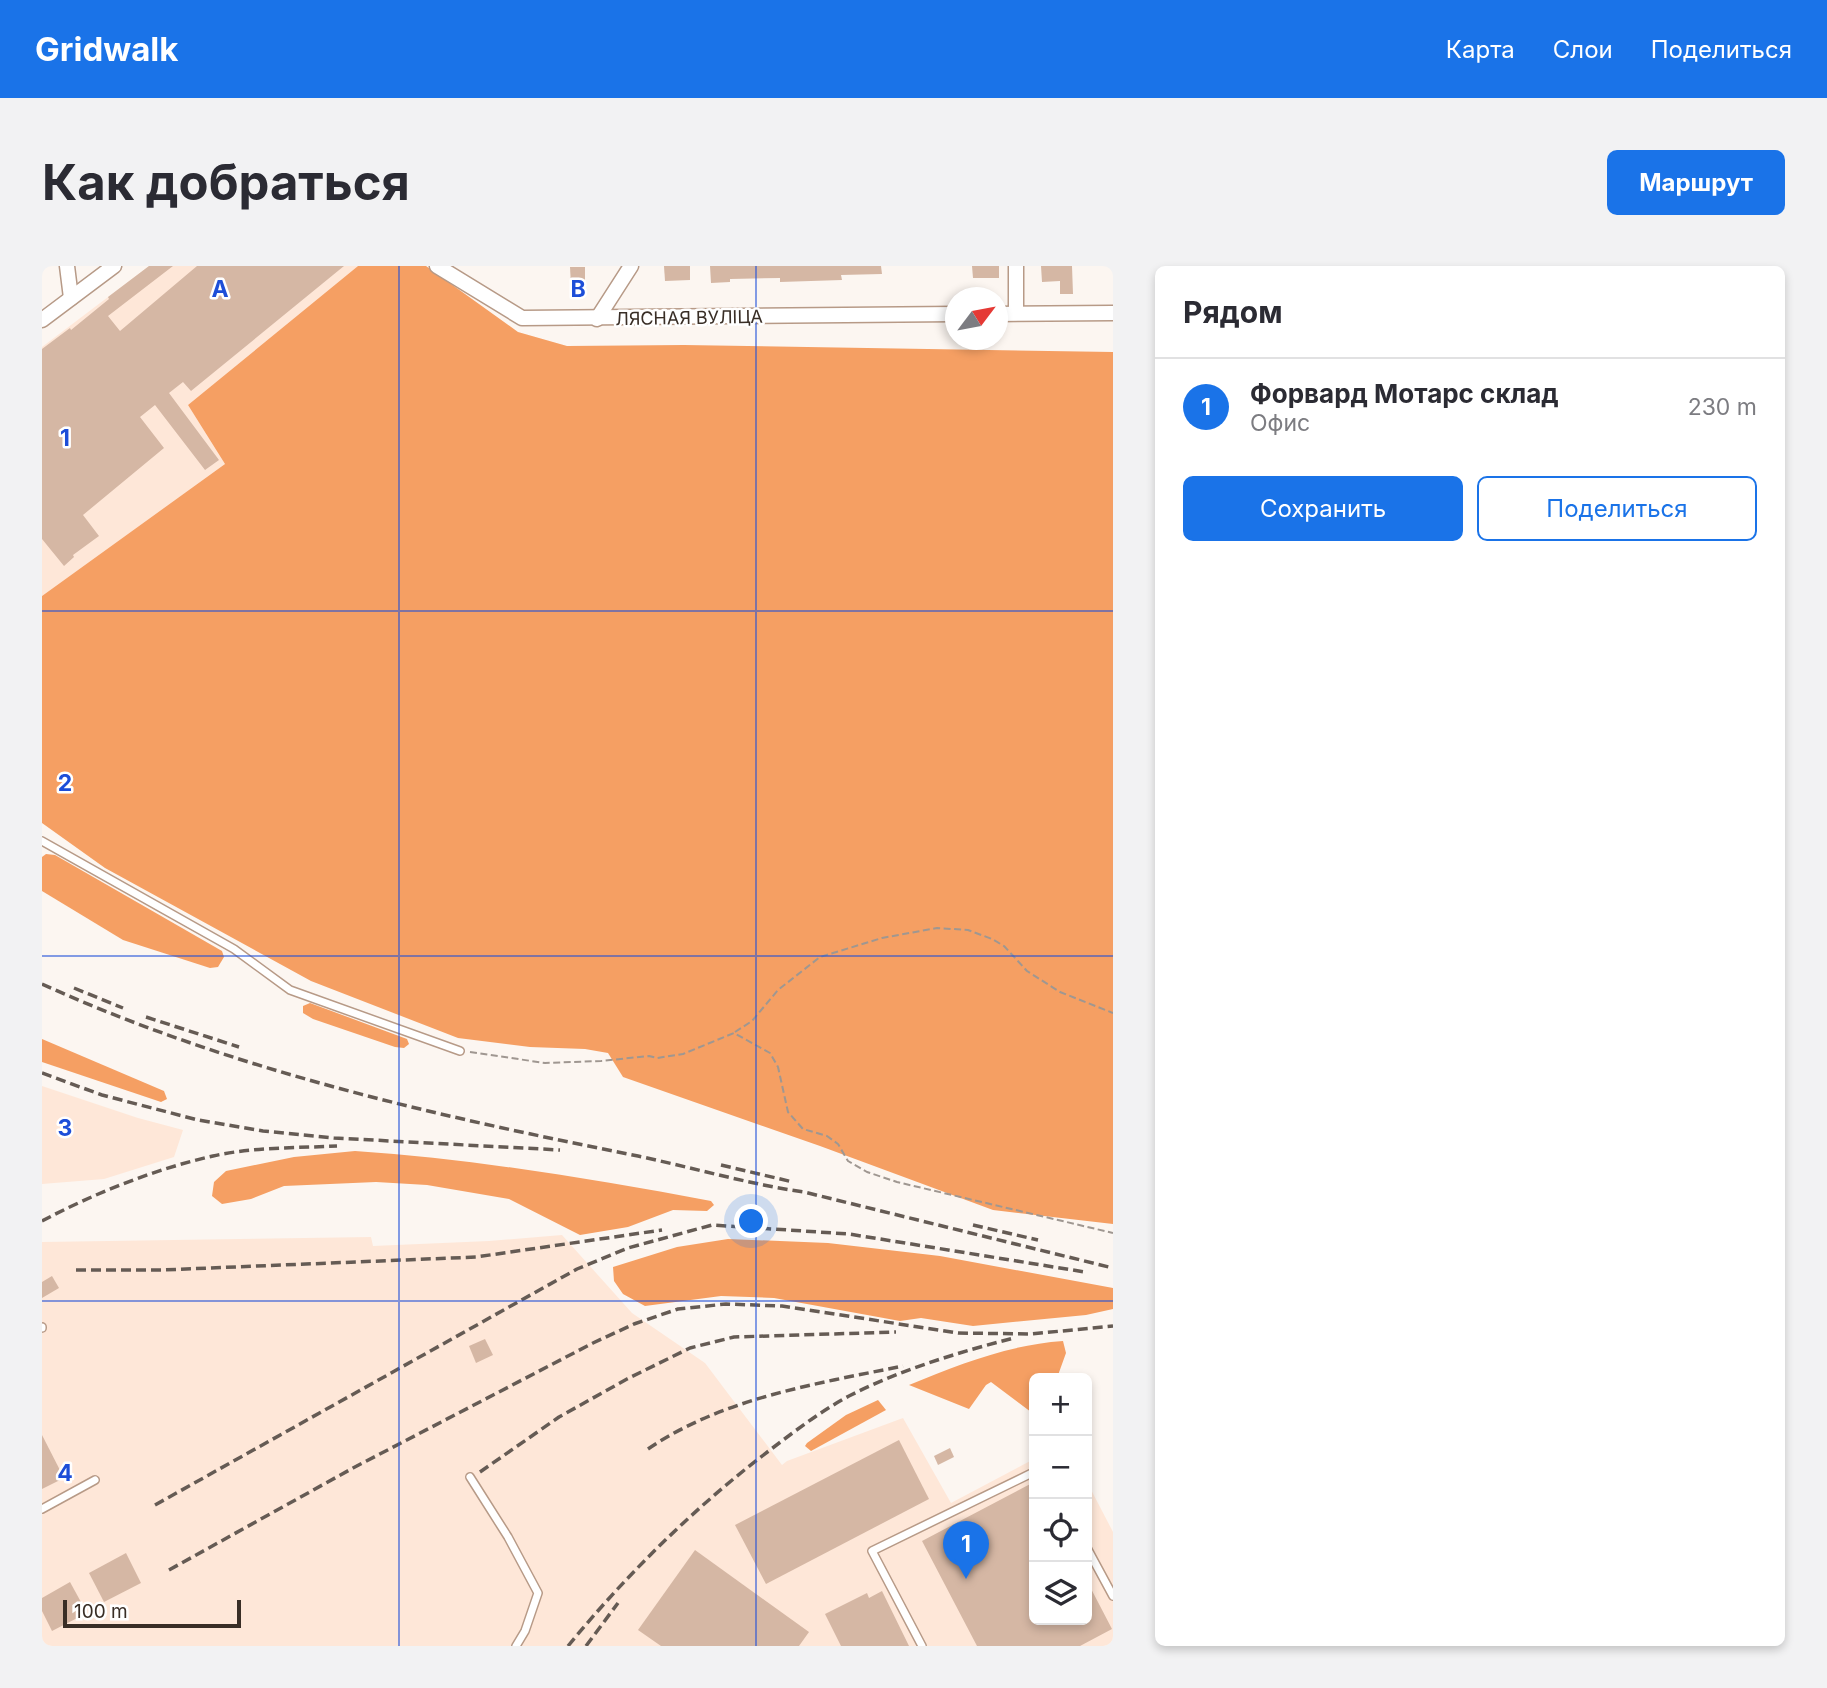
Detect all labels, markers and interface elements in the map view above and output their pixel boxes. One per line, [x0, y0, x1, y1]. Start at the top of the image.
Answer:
text: Gridwalk [35, 29, 178, 69]
text: Карта [1446, 35, 1515, 64]
text: Слои [1553, 35, 1613, 64]
text: Поделиться [1651, 35, 1792, 64]
button: Маршрут [1607, 150, 1785, 215]
text: Как добраться [42, 153, 410, 212]
text: A [211, 275, 229, 303]
text: B [570, 275, 586, 303]
north arrow [945, 287, 1008, 350]
text: Рядом [1183, 294, 1283, 330]
street label: ЛЯСНАЯ ВУЛІЦА [615, 306, 763, 329]
text: Форвард Мотарс склад [1250, 378, 1559, 409]
text: 1 [1201, 393, 1211, 421]
text: 230 m [1688, 393, 1757, 421]
text: Офис [1250, 409, 1310, 437]
text: 1 [60, 424, 70, 452]
button: Сохранить [1183, 476, 1463, 541]
button: Поделиться [1477, 476, 1757, 541]
text: 2 [58, 769, 72, 797]
text: 3 [58, 1114, 72, 1142]
your location [734, 1204, 768, 1238]
map controls [1029, 1373, 1092, 1625]
button: + [1029, 1373, 1092, 1436]
button: − [1029, 1436, 1092, 1499]
text: 4 [57, 1459, 73, 1487]
button: locate [1029, 1499, 1092, 1562]
pin: 1 [943, 1521, 989, 1579]
button: layers [1029, 1562, 1092, 1625]
scale bar [63, 1597, 242, 1629]
text: 100 m [74, 1600, 128, 1623]

